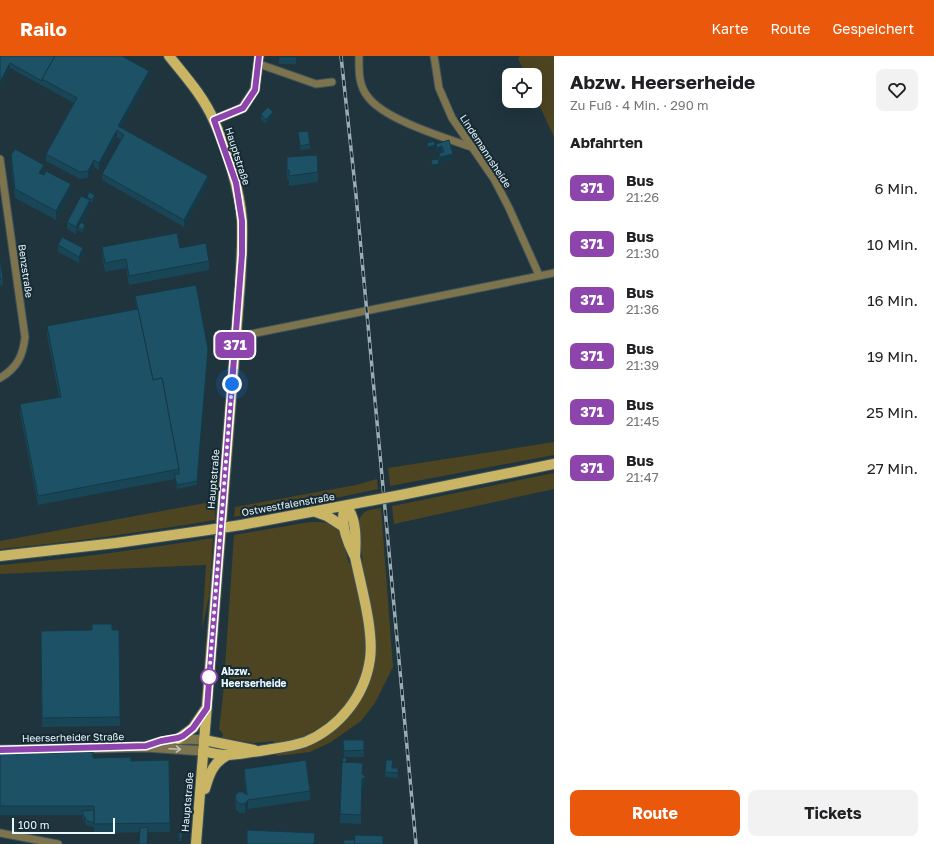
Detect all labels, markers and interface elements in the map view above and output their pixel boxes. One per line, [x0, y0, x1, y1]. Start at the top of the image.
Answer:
text: Railo [20, 17, 67, 40]
text: Karte [712, 20, 748, 37]
text: Route [770, 20, 810, 37]
text: Gespeichert [832, 20, 914, 37]
map controls [502, 68, 542, 108]
button: locate [502, 68, 542, 108]
button: heart [876, 69, 918, 111]
text: Abzw. Heerserheide [570, 70, 755, 93]
text: Zu Fuß · 4 Min. · 290 m [570, 97, 709, 113]
street label: Lindemannsheide [458, 112, 514, 190]
street label: Hauptstraße [223, 126, 253, 186]
text: Abfahrten [570, 133, 643, 151]
text: Bus [626, 171, 654, 189]
text: 371 [580, 179, 604, 196]
text: 6 Min. [875, 179, 918, 197]
text: 21:26 [626, 189, 659, 205]
text: Bus [626, 227, 654, 245]
text: 371 [580, 235, 604, 252]
text: 10 Min. [867, 235, 918, 253]
street label: Benzstraße [16, 243, 36, 299]
text: 21:30 [626, 245, 659, 261]
text: Bus [626, 283, 654, 301]
text: 371 [580, 291, 604, 308]
text: 16 Min. [867, 291, 918, 309]
text: 21:36 [626, 301, 659, 317]
line badge: 371 [212, 332, 258, 358]
text: 371 [223, 336, 247, 353]
text: Bus [626, 339, 654, 357]
text: 371 [580, 347, 604, 364]
text: 19 Min. [867, 347, 918, 365]
text: 21:39 [626, 357, 659, 373]
your location [222, 374, 242, 394]
text: Bus [626, 395, 654, 413]
text: 371 [580, 403, 604, 420]
text: 25 Min. [866, 403, 918, 421]
text: 21:45 [626, 413, 659, 429]
street label: Hauptstraße [204, 448, 222, 509]
text: Bus [626, 451, 654, 469]
text: 371 [580, 459, 604, 476]
text: 27 Min. [867, 459, 918, 477]
text: 21:47 [626, 469, 659, 485]
street label: Ostwestfalenstraße [240, 490, 336, 518]
place label: Abzw. Heerserheide [221, 665, 287, 689]
marker: Abzw. Heerserheide [200, 668, 218, 686]
street label: Heerserheider Straße [22, 730, 124, 744]
one-way arrow [168, 746, 181, 753]
street label: Hauptstraße [178, 771, 196, 832]
button: Route [570, 790, 740, 836]
button: Tickets [748, 790, 918, 836]
scale bar [12, 816, 115, 835]
text: 100 m [18, 818, 49, 831]

